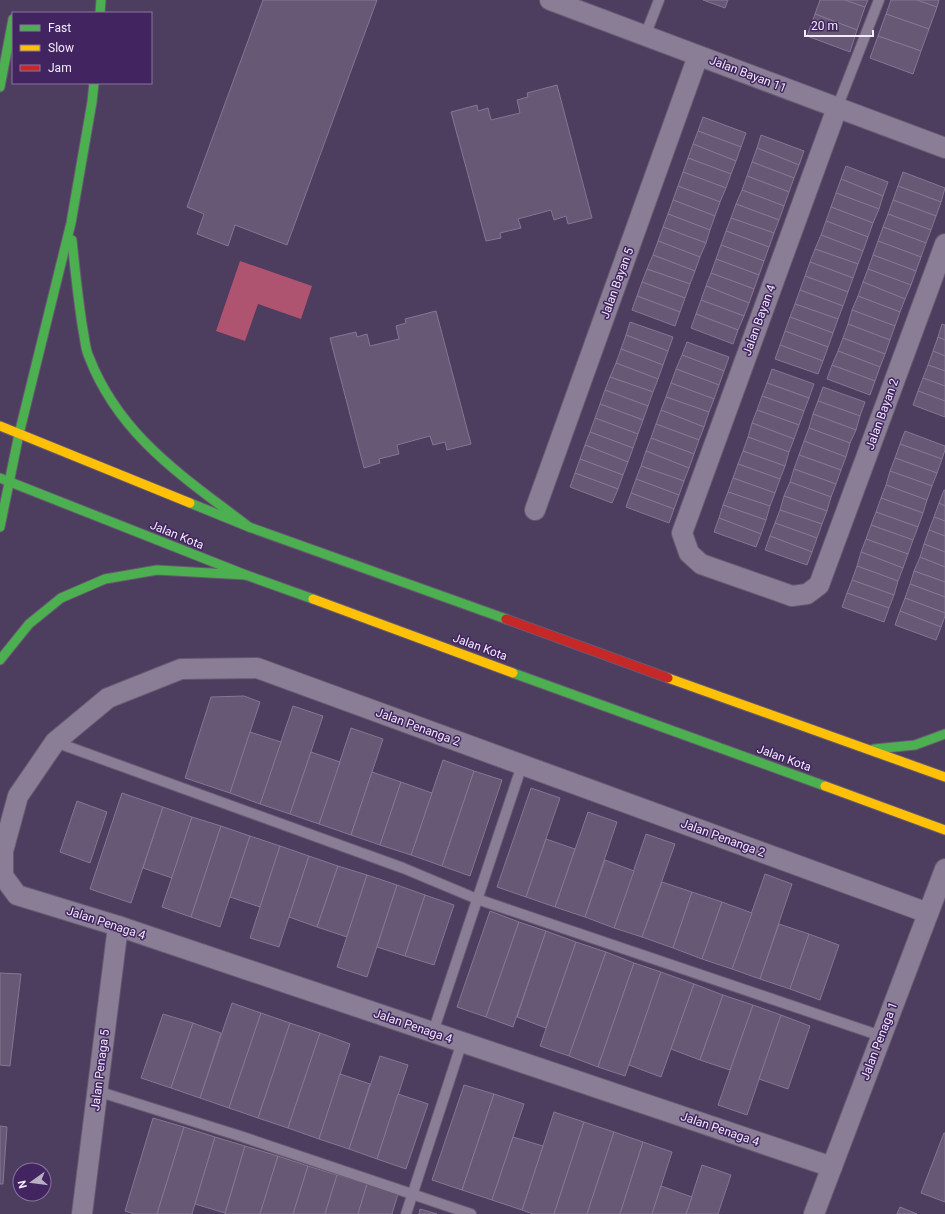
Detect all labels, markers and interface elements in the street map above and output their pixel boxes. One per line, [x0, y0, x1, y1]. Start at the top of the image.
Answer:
legend [12, 12, 152, 84]
scale bar [805, 12, 873, 38]
text: 20 m [811, 19, 838, 33]
text: Fast [48, 21, 71, 35]
text: Slow [48, 41, 74, 55]
street label: Jalan Bayan 11 [708, 53, 788, 95]
text: Jam [48, 61, 72, 75]
street label: Jalan Bayan 5 [598, 245, 636, 320]
street label: Jalan Bayan 4 [740, 282, 778, 357]
street label: Jalan Bayan 2 [863, 376, 901, 451]
street label: Jalan Kota [148, 518, 206, 552]
street label: Jalan Kota [451, 631, 509, 663]
street label: Jalan Penanga 2 [374, 705, 462, 749]
street label: Jalan Kota [755, 742, 813, 774]
street label: Jalan Penanga 2 [679, 816, 767, 860]
street label: Jalan Penaga 4 [65, 904, 147, 942]
street label: Jalan Penaga 1 [858, 1000, 900, 1082]
street label: Jalan Penaga 4 [372, 1006, 454, 1046]
street label: Jalan Penaga 5 [88, 1028, 112, 1112]
street label: Jalan Penaga 4 [679, 1109, 761, 1149]
north arrow [12, 1162, 52, 1202]
text: N [15, 1179, 30, 1190]

